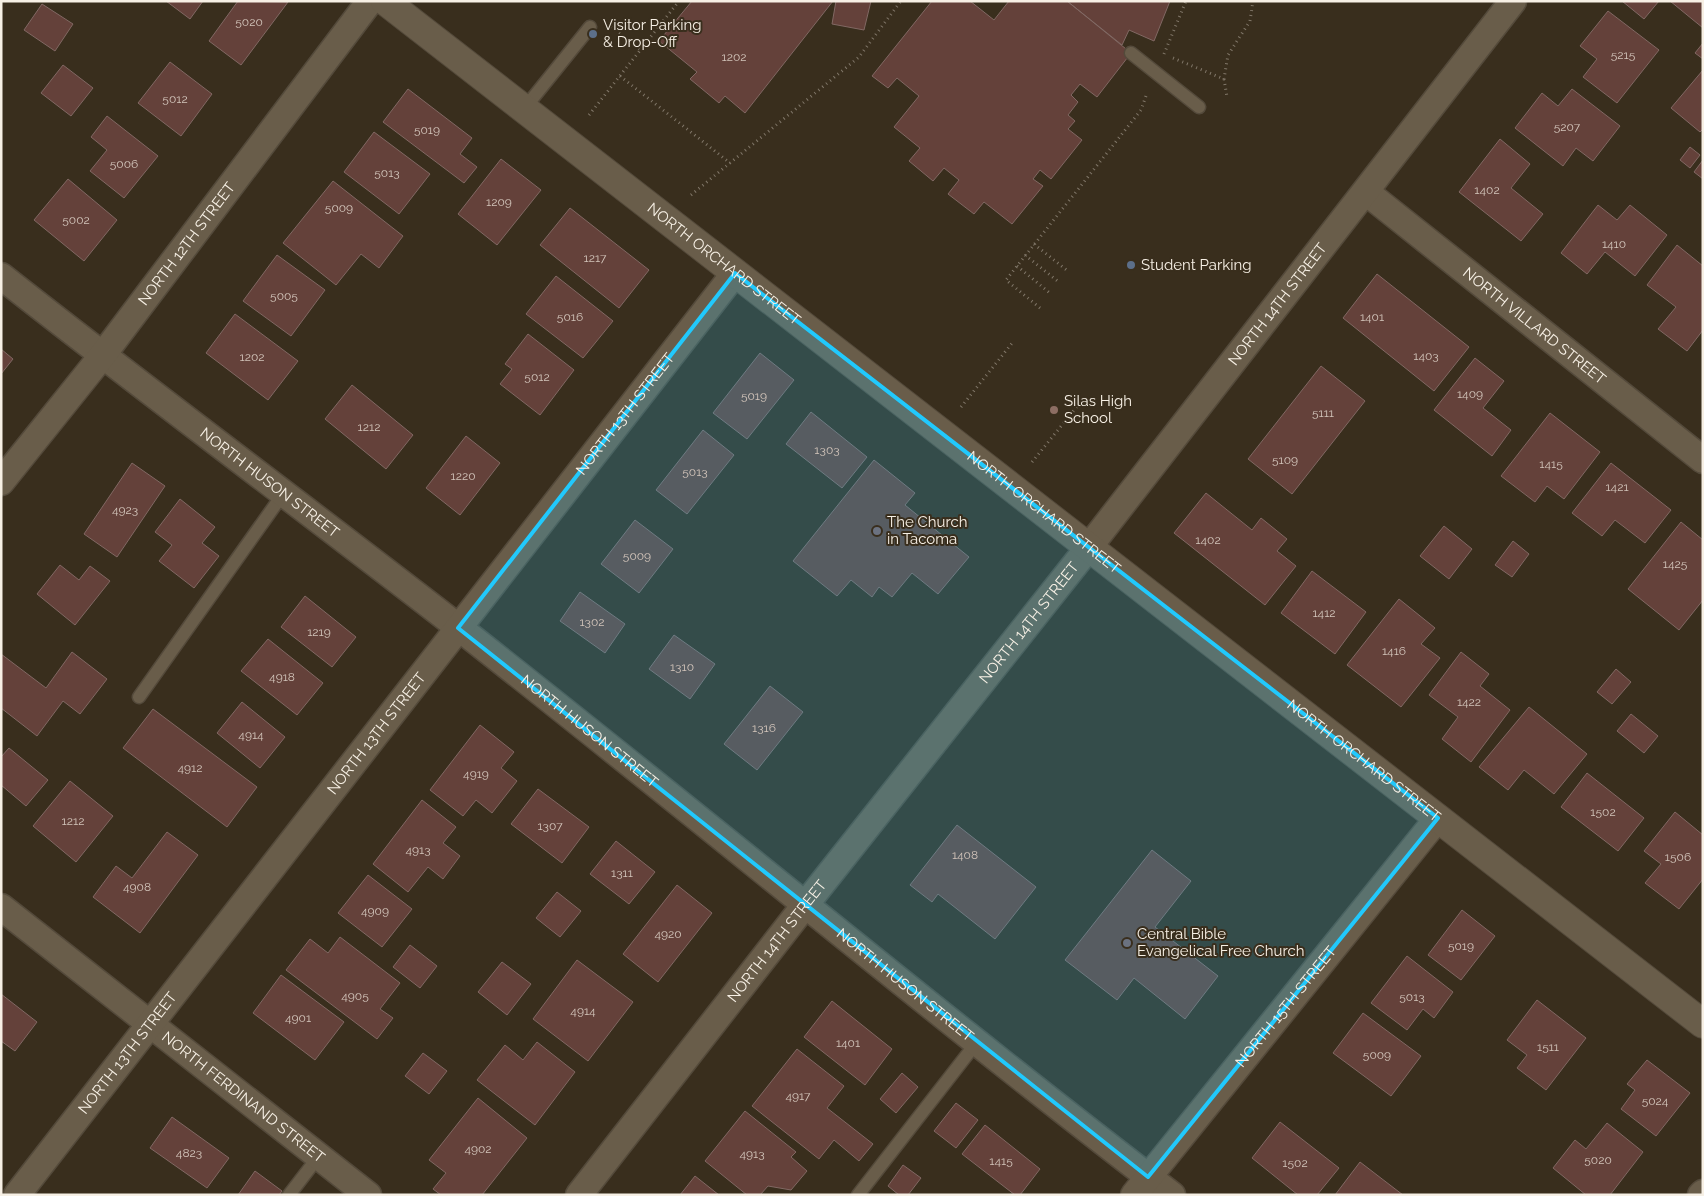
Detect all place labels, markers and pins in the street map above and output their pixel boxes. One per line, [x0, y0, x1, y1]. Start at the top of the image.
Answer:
place label: Visitor Parking & Drop-Off [603, 16, 701, 51]
marker: Visitor Parking & Drop-Off [587, 28, 599, 40]
place label: Student Parking [1141, 256, 1251, 274]
marker: Student Parking [1125, 259, 1137, 271]
place label: Silas High School [1064, 392, 1132, 427]
marker: Silas High School [1048, 404, 1060, 416]
place label: The Church in Tacoma [887, 513, 967, 548]
marker: The Church in Tacoma [871, 525, 883, 537]
place label: Central Bible Evangelical Free Church [1137, 925, 1305, 960]
marker: Central Bible Evangelical Free Church [1121, 937, 1133, 949]

